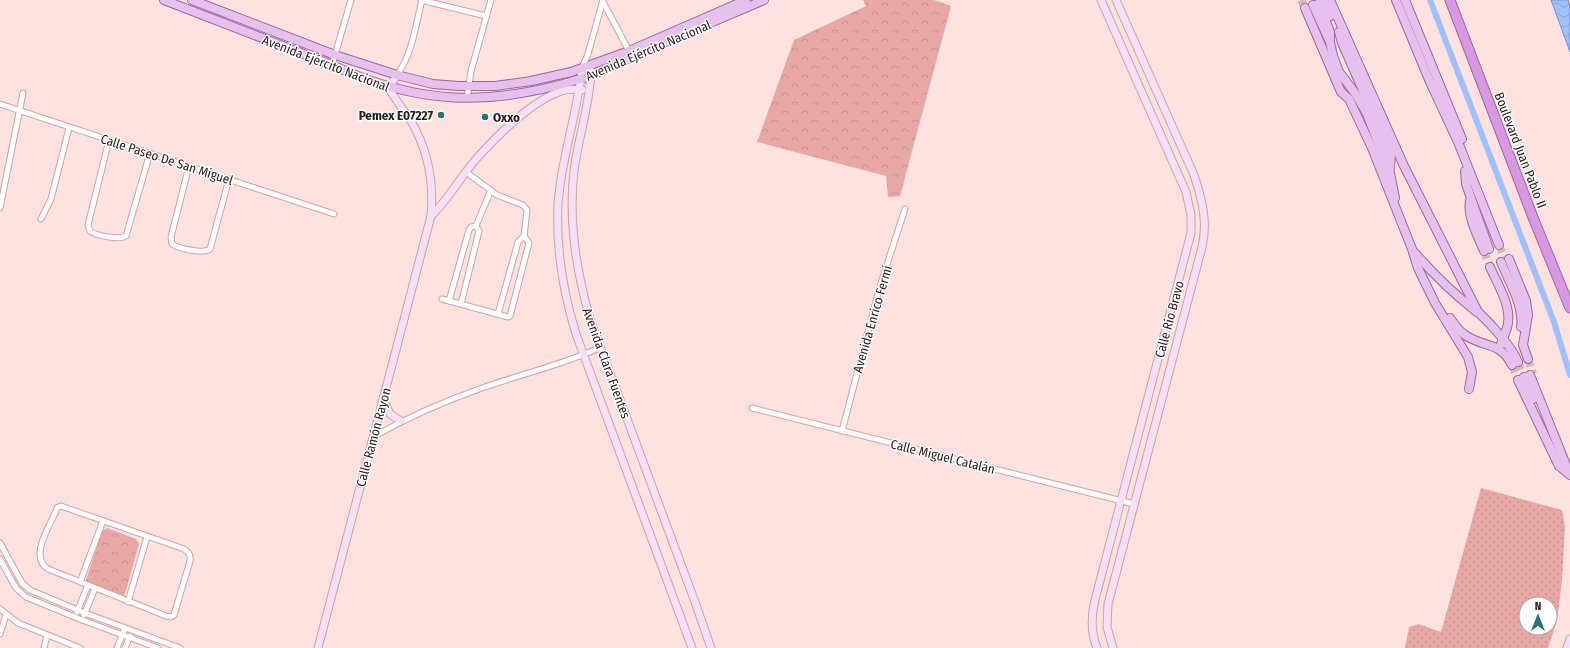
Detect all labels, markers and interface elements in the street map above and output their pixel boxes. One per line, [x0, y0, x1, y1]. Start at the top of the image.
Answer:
street label: Avenida Ejército Nacional [583, 17, 714, 84]
street label: Avenida Ejército Nacional [260, 32, 392, 95]
street label: Boulevard Juan Pablo II [1492, 90, 1550, 210]
place label: Pemex E07227 [359, 108, 433, 123]
marker: Pemex E07227 [436, 110, 446, 120]
place label: Oxxo [493, 110, 520, 125]
marker: Oxxo [480, 112, 490, 122]
street label: Calle Paseo De San Miguel [99, 131, 235, 188]
street label: Avenida Enrico Fermi [850, 264, 895, 374]
street label: Calle Río Bravo [1152, 279, 1187, 359]
street label: Avenida Clara Fuentes [580, 306, 634, 421]
street label: Calle Ramón Rayon [353, 386, 394, 488]
street label: Calle Miguel Catalán [889, 436, 997, 477]
north arrow [1518, 596, 1558, 636]
text: N [1535, 600, 1541, 613]

